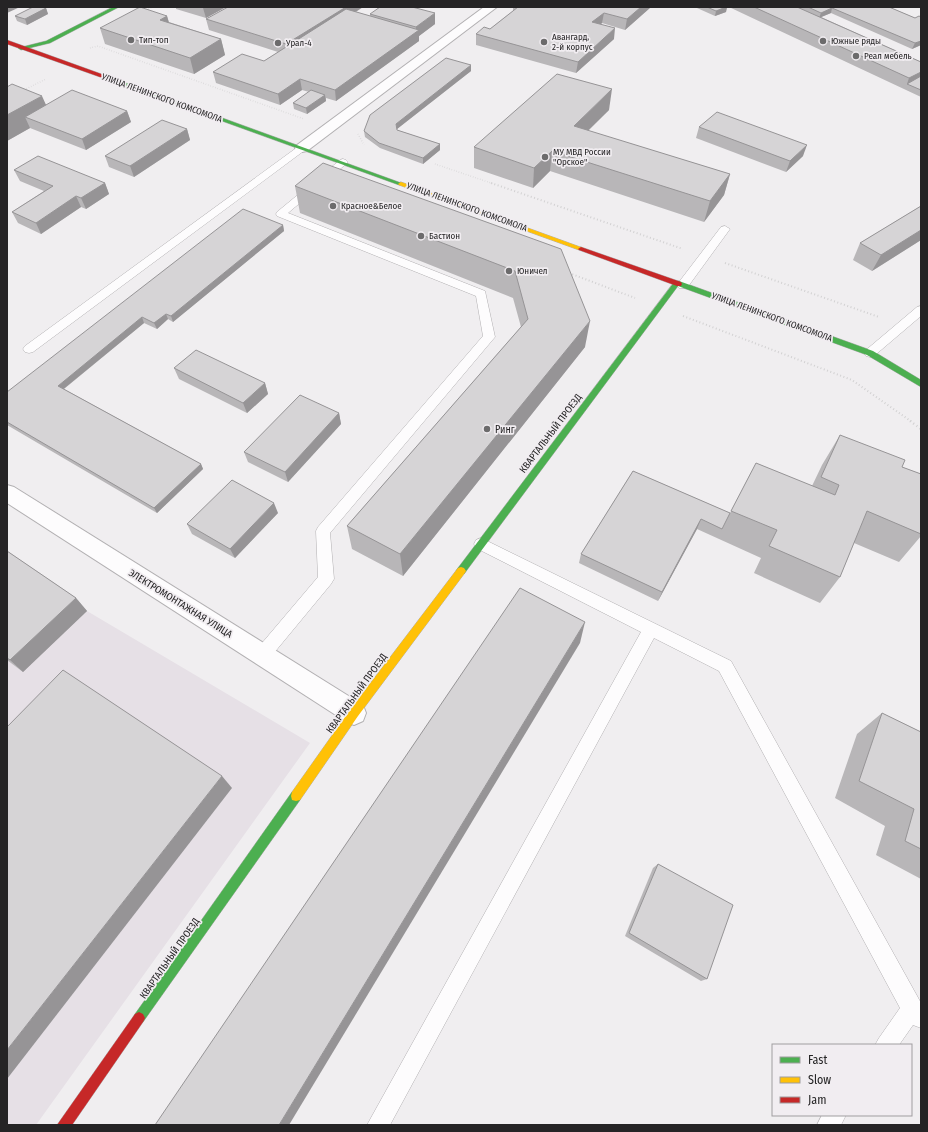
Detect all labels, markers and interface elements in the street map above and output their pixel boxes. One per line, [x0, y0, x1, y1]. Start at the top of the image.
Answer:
place label: Авангард, 2-й корпус [552, 32, 593, 52]
marker: Тип-топ [126, 35, 136, 45]
place label: Тип-топ [139, 35, 169, 45]
marker: Южные ряды [818, 36, 828, 46]
place label: Южные ряды [831, 36, 881, 46]
marker: Авангард, 2-й корпус [539, 37, 549, 47]
marker: Урал-4 [273, 38, 283, 48]
place label: Урал-4 [285, 38, 312, 48]
marker: Реал мебель [851, 51, 861, 61]
place label: Реал мебель [864, 51, 912, 61]
street label: УЛИЦА ЛЕНИНСКОГО КОМСОМОЛА [99, 71, 224, 125]
place label: МУ МВД России "Орское" [553, 147, 611, 167]
marker: МУ МВД России "Орское" [540, 152, 550, 162]
street label: УЛИЦА ЛЕНИНСКОГО КОМСОМОЛА [404, 180, 529, 234]
marker: Красное&Белое [328, 201, 338, 211]
place label: Красное&Белое [341, 201, 402, 211]
marker: Бастион [416, 231, 426, 241]
place label: Бастион [429, 231, 460, 241]
marker: Юничел [504, 266, 514, 276]
place label: Юничел [517, 266, 547, 276]
street label: УЛИЦА ЛЕНИНСКОГО КОМСОМОЛА [709, 290, 834, 344]
street label: КВАРТАЛЬНЫЙ ПРОЕЗД [516, 391, 585, 475]
marker: Ринг [482, 424, 492, 434]
place label: Ринг [495, 424, 515, 436]
street label: ЭЛЕКТРОМОНТАЖНАЯ УЛИЦА [126, 567, 235, 641]
street label: КВАРТАЛЬНЫЙ ПРОЕЗД [323, 650, 390, 736]
street label: КВАРТАЛЬНЫЙ ПРОЕЗД [137, 915, 202, 1001]
legend [772, 1044, 912, 1116]
text: Fast [808, 1053, 827, 1067]
text: Slow [808, 1073, 831, 1087]
text: Jam [808, 1093, 826, 1107]

